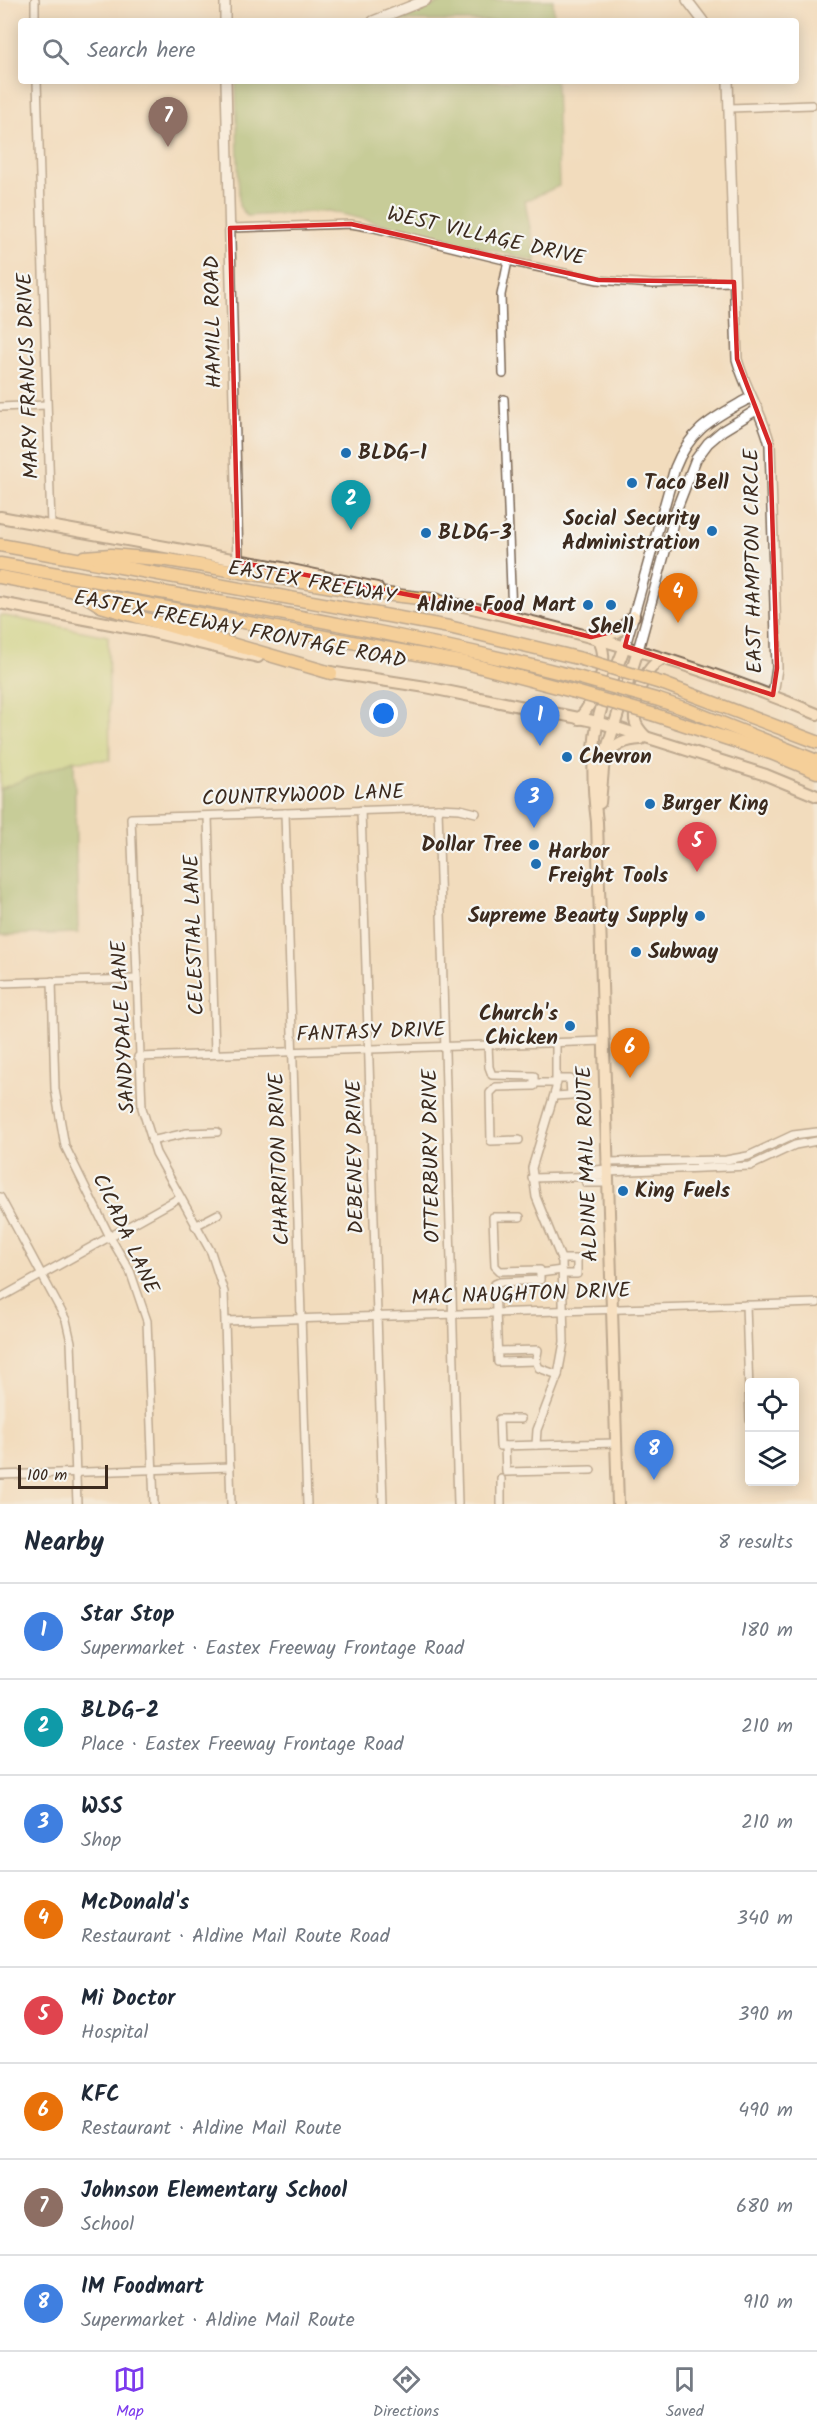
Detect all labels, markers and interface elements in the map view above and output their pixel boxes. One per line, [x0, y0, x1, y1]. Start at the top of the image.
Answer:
search box [18, 18, 799, 84]
text: Search here [87, 34, 195, 69]
icon: search [39, 35, 72, 68]
pin: 7 [148, 98, 188, 147]
street label: WEST VILLAGE DRIVE [384, 198, 589, 276]
street label: HAMILL ROAD [196, 255, 232, 389]
street label: MARY FRANCIS DRIVE [9, 271, 49, 480]
place label: BLDG-1 [358, 437, 427, 470]
marker: BLDG-1 [339, 446, 353, 460]
street label: EAST HAMPTON CIRCLE [736, 447, 772, 674]
place label: Taco Bell [644, 467, 729, 500]
marker: Taco Bell [625, 476, 639, 490]
pin: 2 [332, 480, 370, 530]
place label: Social Security Administration [562, 503, 700, 560]
place label: BLDG-3 [438, 517, 512, 550]
marker: Social Security Administration [705, 524, 719, 538]
marker: BLDG-3 [419, 526, 433, 540]
street label: EASTEX FREEWAY [225, 552, 400, 614]
pin: 4 [658, 574, 698, 623]
street label: EASTEX FREEWAY FRONTAGE ROAD [71, 582, 409, 678]
place label: Aldine Food Mart [417, 589, 577, 622]
marker: Aldine Food Mart [581, 598, 595, 612]
marker: Shell [604, 598, 618, 612]
place label: Shell [589, 611, 634, 644]
pin: 1 [520, 696, 560, 746]
your location [369, 699, 398, 728]
place label: Chevron [579, 741, 652, 774]
marker: Chevron [560, 750, 574, 764]
street label: COUNTRYWOOD LANE [201, 776, 406, 816]
pin: 3 [514, 778, 554, 828]
place label: Burger King [662, 788, 769, 821]
marker: Burger King [643, 797, 657, 811]
pin: 5 [678, 822, 716, 872]
place label: Dollar Tree [421, 829, 522, 862]
place label: Harbor Freight Tools [548, 836, 668, 893]
marker: Dollar Tree [527, 838, 541, 852]
street label: CELESTIAL LANE [176, 853, 214, 1016]
marker: Harbor Freight Tools [529, 857, 543, 871]
place label: Supreme Beauty Supply [468, 900, 688, 933]
marker: Supreme Beauty Supply [693, 909, 707, 923]
place label: Subway [648, 936, 718, 969]
street label: SANDYDALE LANE [103, 939, 145, 1114]
marker: Subway [629, 945, 643, 959]
place label: Church's Chicken [479, 998, 558, 1055]
street label: FANTASY DRIVE [296, 1014, 447, 1052]
marker: Church's Chicken [563, 1019, 577, 1033]
pin: 6 [610, 1028, 650, 1078]
street label: ALDINE MAIL ROUTE [568, 1065, 608, 1263]
street label: OTTERBURY DRIVE [414, 1068, 450, 1243]
street label: CHARRITON DRIVE [260, 1071, 300, 1246]
street label: DEBENEY DRIVE [338, 1079, 374, 1234]
street label: CICADA LANE [83, 1168, 168, 1300]
place label: King Fuels [635, 1175, 730, 1208]
marker: King Fuels [616, 1184, 630, 1198]
street label: MAC NAUGHTON DRIVE [411, 1275, 632, 1315]
map controls [745, 1378, 799, 1486]
button: locate [745, 1378, 799, 1432]
pin: 8 [634, 1430, 674, 1480]
button: layers [745, 1432, 799, 1486]
scale bar [18, 1462, 108, 1490]
text: 100 m [27, 1463, 67, 1488]
text: Nearby [24, 1522, 104, 1564]
text: 8 results [718, 1527, 793, 1559]
text: Star Stop [81, 1598, 175, 1633]
text: 1 [40, 1615, 47, 1647]
text: 180 m [741, 1615, 793, 1647]
text: Supermarket · Eastex Freeway Frontage Road [81, 1633, 464, 1665]
text: BLDG-2 [81, 1694, 159, 1729]
text: 2 [38, 1711, 49, 1743]
text: 210 m [741, 1711, 793, 1743]
text: Place · Eastex Freeway Frontage Road [81, 1729, 404, 1761]
text: WSS [81, 1790, 123, 1825]
text: 3 [38, 1807, 49, 1839]
text: 210 m [741, 1807, 793, 1839]
text: Shop [81, 1825, 121, 1857]
text: McDonald's [81, 1886, 189, 1921]
text: 4 [38, 1903, 49, 1935]
text: 340 m [737, 1903, 793, 1935]
text: Restaurant · Aldine Mail Route Road [81, 1921, 390, 1953]
text: Mi Doctor [81, 1982, 175, 2017]
text: 5 [38, 1999, 49, 2031]
text: 390 m [738, 1999, 793, 2031]
text: Hospital [81, 2017, 148, 2049]
text: KFC [81, 2078, 120, 2113]
text: 6 [38, 2095, 49, 2127]
text: 490 m [738, 2095, 793, 2127]
text: Restaurant · Aldine Mail Route [81, 2113, 342, 2145]
text: Johnson Elementary School [81, 2174, 347, 2209]
text: 7 [39, 2191, 48, 2223]
text: 680 m [736, 2191, 793, 2223]
text: School [81, 2209, 134, 2241]
text: IM Foodmart [81, 2270, 204, 2305]
text: 8 [38, 2287, 49, 2319]
text: 910 m [743, 2287, 793, 2319]
text: Supermarket · Aldine Mail Route [81, 2305, 355, 2337]
tab: Map [113, 2363, 146, 2424]
tab: Directions [373, 2363, 439, 2424]
tab: Saved [666, 2363, 704, 2424]

